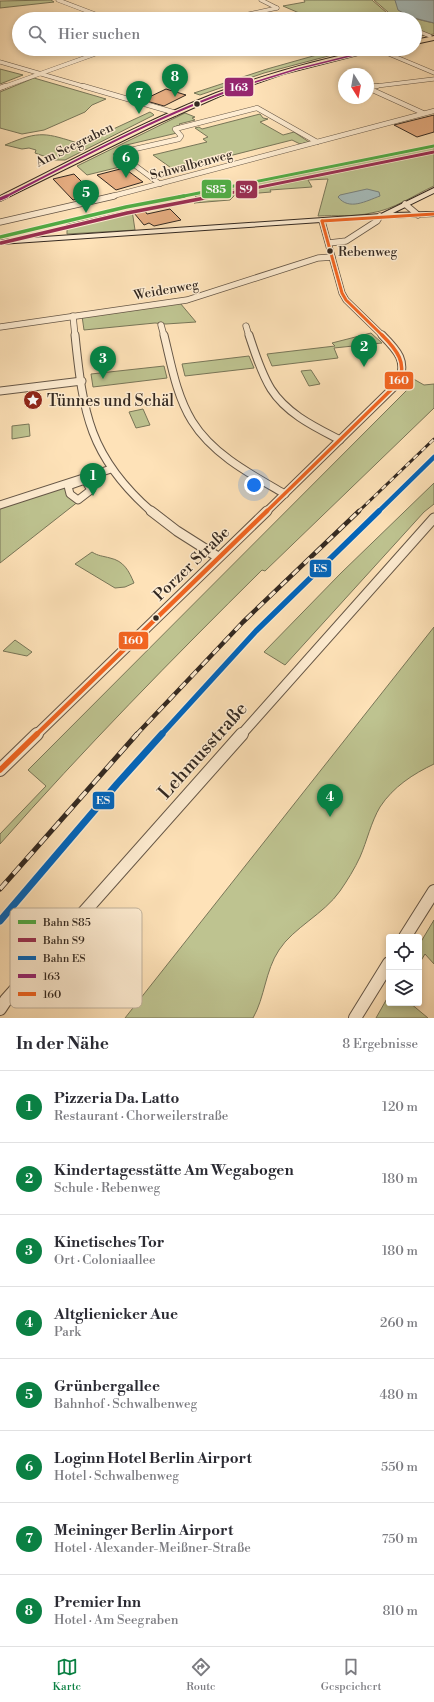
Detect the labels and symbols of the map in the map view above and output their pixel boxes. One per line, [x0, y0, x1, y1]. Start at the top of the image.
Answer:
pin: 8 [162, 64, 188, 97]
north arrow [338, 68, 374, 104]
line badge: 163 [224, 77, 254, 97]
pin: 7 [126, 81, 152, 114]
text: 163 [230, 81, 249, 95]
unlabelled marker [192, 99, 202, 109]
street label: Am Seegraben [32, 119, 116, 171]
pin: 6 [113, 145, 139, 178]
street label: Schwalbenweg [148, 146, 235, 184]
line badge: S85 [201, 179, 232, 199]
pin: 5 [73, 180, 99, 213]
line badge: S9 [235, 180, 258, 199]
text: S85 [206, 183, 226, 197]
text: S9 [239, 183, 253, 197]
place label: Rebenweg [338, 244, 398, 260]
marker: Rebenweg [325, 246, 335, 256]
street label: Weidenweg [131, 276, 200, 304]
pin: 2 [351, 334, 377, 367]
pin: 3 [90, 346, 116, 379]
line badge: 160 [384, 371, 414, 390]
text: 160 [389, 374, 409, 388]
place icon: Tünnes und Schäl [22, 389, 44, 411]
place label: Tünnes und Schäl [47, 391, 174, 411]
pin: 1 [80, 463, 106, 496]
your location [244, 475, 264, 495]
street label: Porzer Straße [149, 522, 234, 605]
line badge: ES [309, 559, 332, 578]
text: ES [313, 562, 327, 576]
unlabelled marker [151, 613, 161, 623]
line badge: 160 [118, 631, 149, 650]
text: 160 [123, 634, 143, 648]
street label: Lehmusstraße [153, 697, 253, 804]
pin: 4 [317, 784, 343, 817]
line badge: ES [92, 791, 115, 810]
text: ES [96, 794, 110, 808]
legend [10, 908, 142, 1008]
text: Bahn S85 [42, 916, 91, 930]
text: Bahn S9 [42, 934, 85, 948]
text: Bahn ES [42, 952, 86, 966]
text: 163 [43, 970, 60, 984]
text: 160 [43, 988, 61, 1002]

